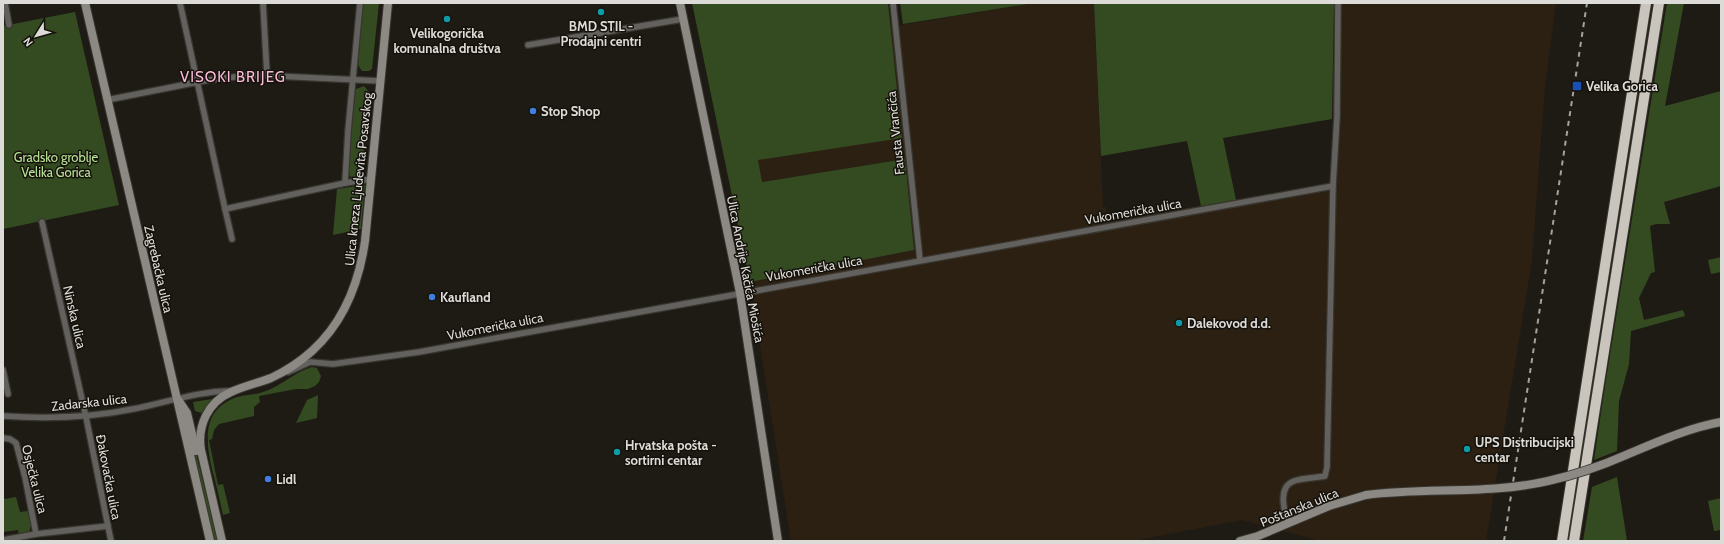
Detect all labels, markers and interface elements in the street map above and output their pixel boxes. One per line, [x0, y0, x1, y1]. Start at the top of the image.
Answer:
marker: BMD STIL - Prodajni centri [596, 7, 606, 17]
marker: Velikogorička komunalna društva [442, 14, 452, 24]
north arrow [16, 16, 56, 56]
place label: BMD STIL - Prodajni centri [560, 18, 642, 49]
place label: Velikogorička komunalna društva [393, 25, 501, 56]
text: N [20, 35, 36, 49]
district label: VISOKI BRIJEG [180, 68, 286, 86]
place label: Velika Gorica [1586, 78, 1659, 94]
marker: Velika Gorica [1571, 80, 1583, 92]
street label: Fausta Vrančića [883, 90, 907, 176]
street label: Ulica kneza Ljudevita Posavskog [341, 91, 376, 267]
place label: Stop Shop [541, 103, 601, 119]
marker: Stop Shop [528, 106, 538, 116]
park label: Gradsko groblje Velika Gorica [14, 149, 99, 180]
street label: Ulica Andrije Kačića Miošića [723, 194, 768, 345]
street label: Vukomerička ulica [1084, 195, 1183, 227]
street label: Zagrebačka ulica [141, 224, 177, 315]
street label: Vukomerička ulica [765, 252, 864, 284]
street label: Ninska ulica [60, 284, 90, 351]
place label: Kaufland [440, 289, 491, 305]
marker: Kaufland [427, 292, 437, 302]
street label: Vukomerička ulica [446, 309, 545, 343]
place label: Dalekovod d.d. [1187, 315, 1271, 331]
marker: Dalekovod d.d. [1174, 318, 1184, 328]
street label: Zadarska ulica [50, 390, 128, 414]
street label: Đakovačka ulica [93, 433, 125, 522]
place label: UPS Distribucijski centar [1475, 434, 1574, 465]
place label: Hrvatska pošta - sortirni centar [625, 437, 717, 468]
street label: Osječka ulica [18, 443, 51, 516]
marker: UPS Distribucijski centar [1462, 444, 1472, 454]
marker: Hrvatska pošta - sortirni centar [612, 447, 622, 457]
place label: Lidl [276, 471, 297, 487]
marker: Lidl [263, 474, 273, 484]
street label: Poštanska ulica [1258, 484, 1341, 530]

